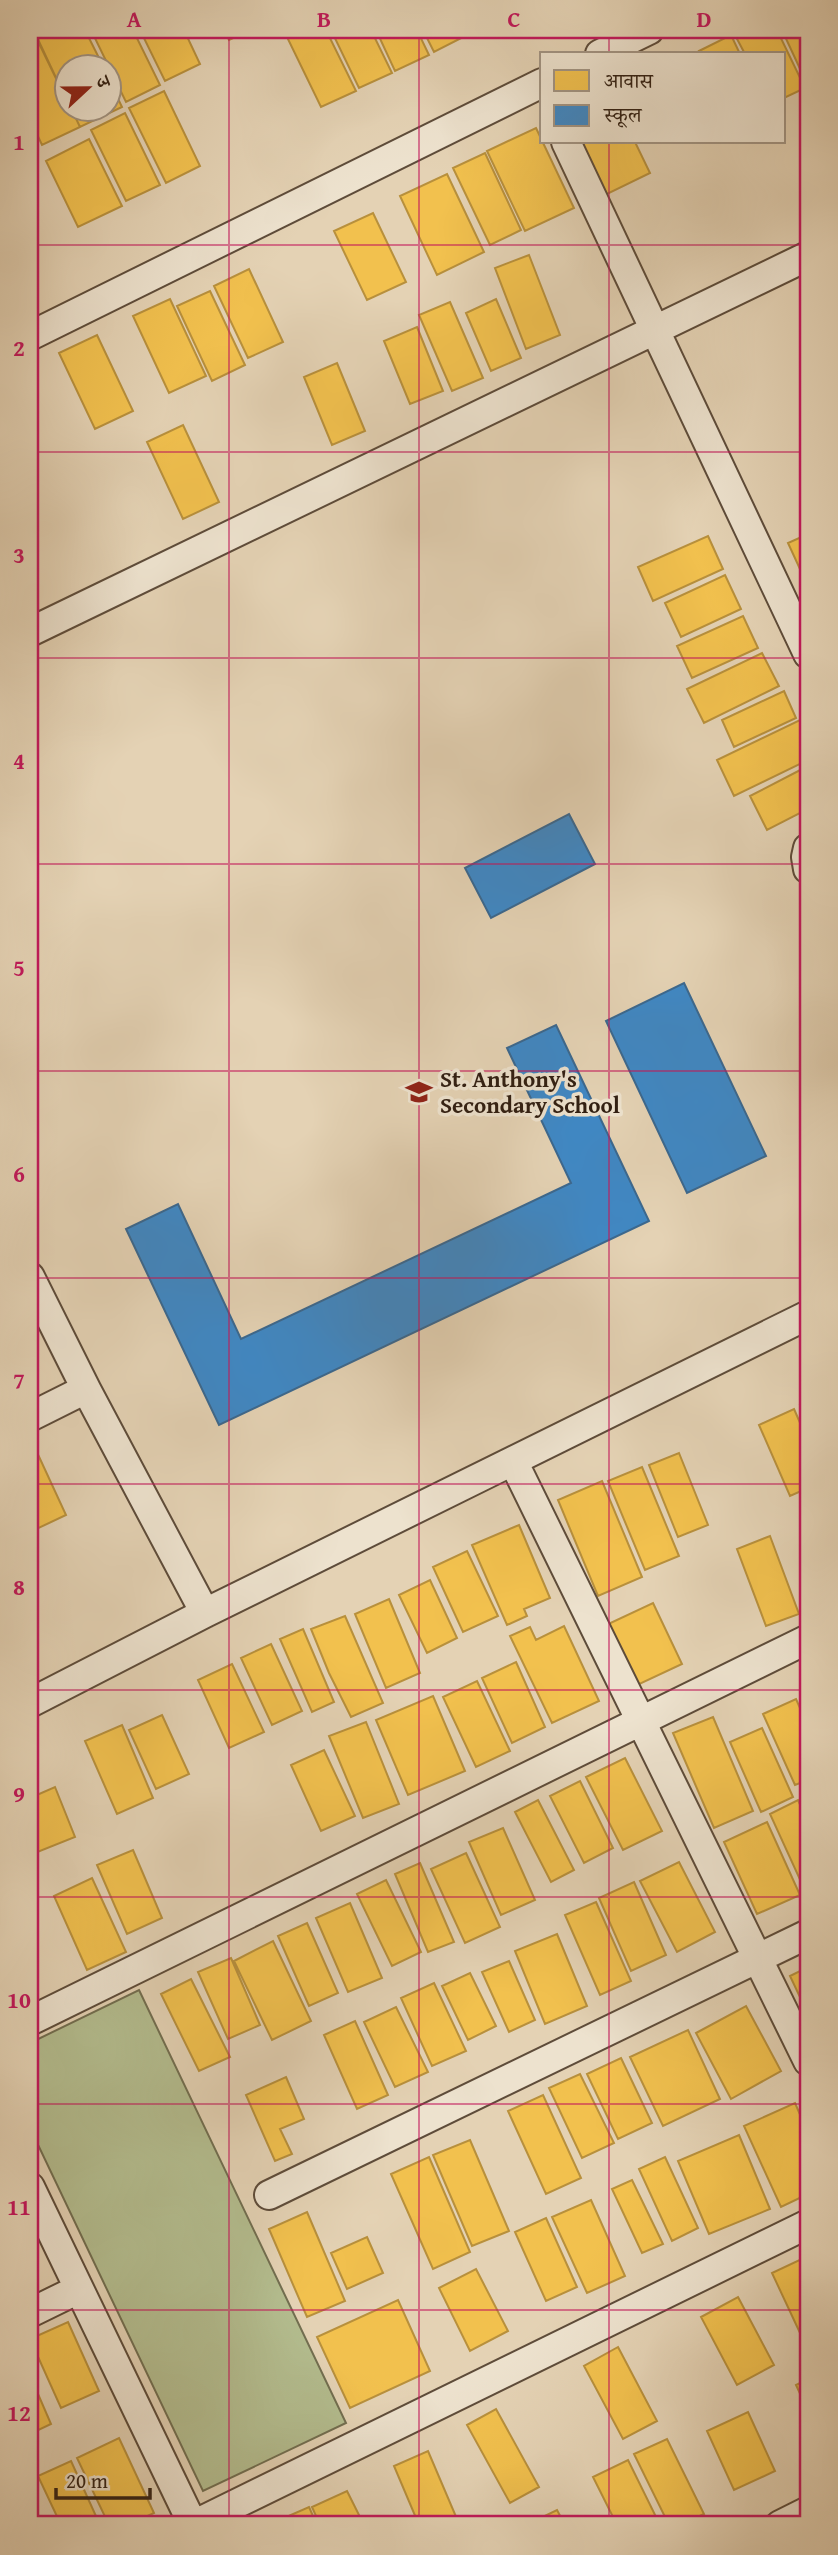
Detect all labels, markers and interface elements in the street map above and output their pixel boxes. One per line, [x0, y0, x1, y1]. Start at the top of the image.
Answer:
text: A [127, 2, 142, 35]
text: B [317, 2, 331, 35]
text: C [507, 2, 521, 35]
text: D [697, 2, 712, 35]
north arrow [52, 52, 122, 122]
legend [540, 52, 786, 144]
text: आवास [604, 65, 654, 96]
text: उ [88, 70, 119, 93]
text: स्कूल [603, 99, 643, 130]
text: 1 [13, 125, 25, 158]
text: 2 [13, 331, 25, 364]
text: 3 [13, 538, 25, 571]
text: 4 [13, 744, 25, 777]
text: 5 [13, 951, 25, 984]
place label: St. Anthony's Secondary School [440, 1062, 620, 1121]
school or university icon: St. Anthony's Secondary School [404, 1077, 434, 1107]
text: 6 [13, 1157, 25, 1190]
text: 7 [13, 1364, 25, 1397]
text: 8 [13, 1570, 25, 1603]
text: 9 [13, 1777, 25, 1810]
text: 10 [7, 1983, 31, 2016]
text: 11 [7, 2190, 31, 2223]
text: 12 [7, 2396, 31, 2429]
scale bar [56, 2457, 150, 2501]
text: 20 m [66, 2465, 108, 2496]

